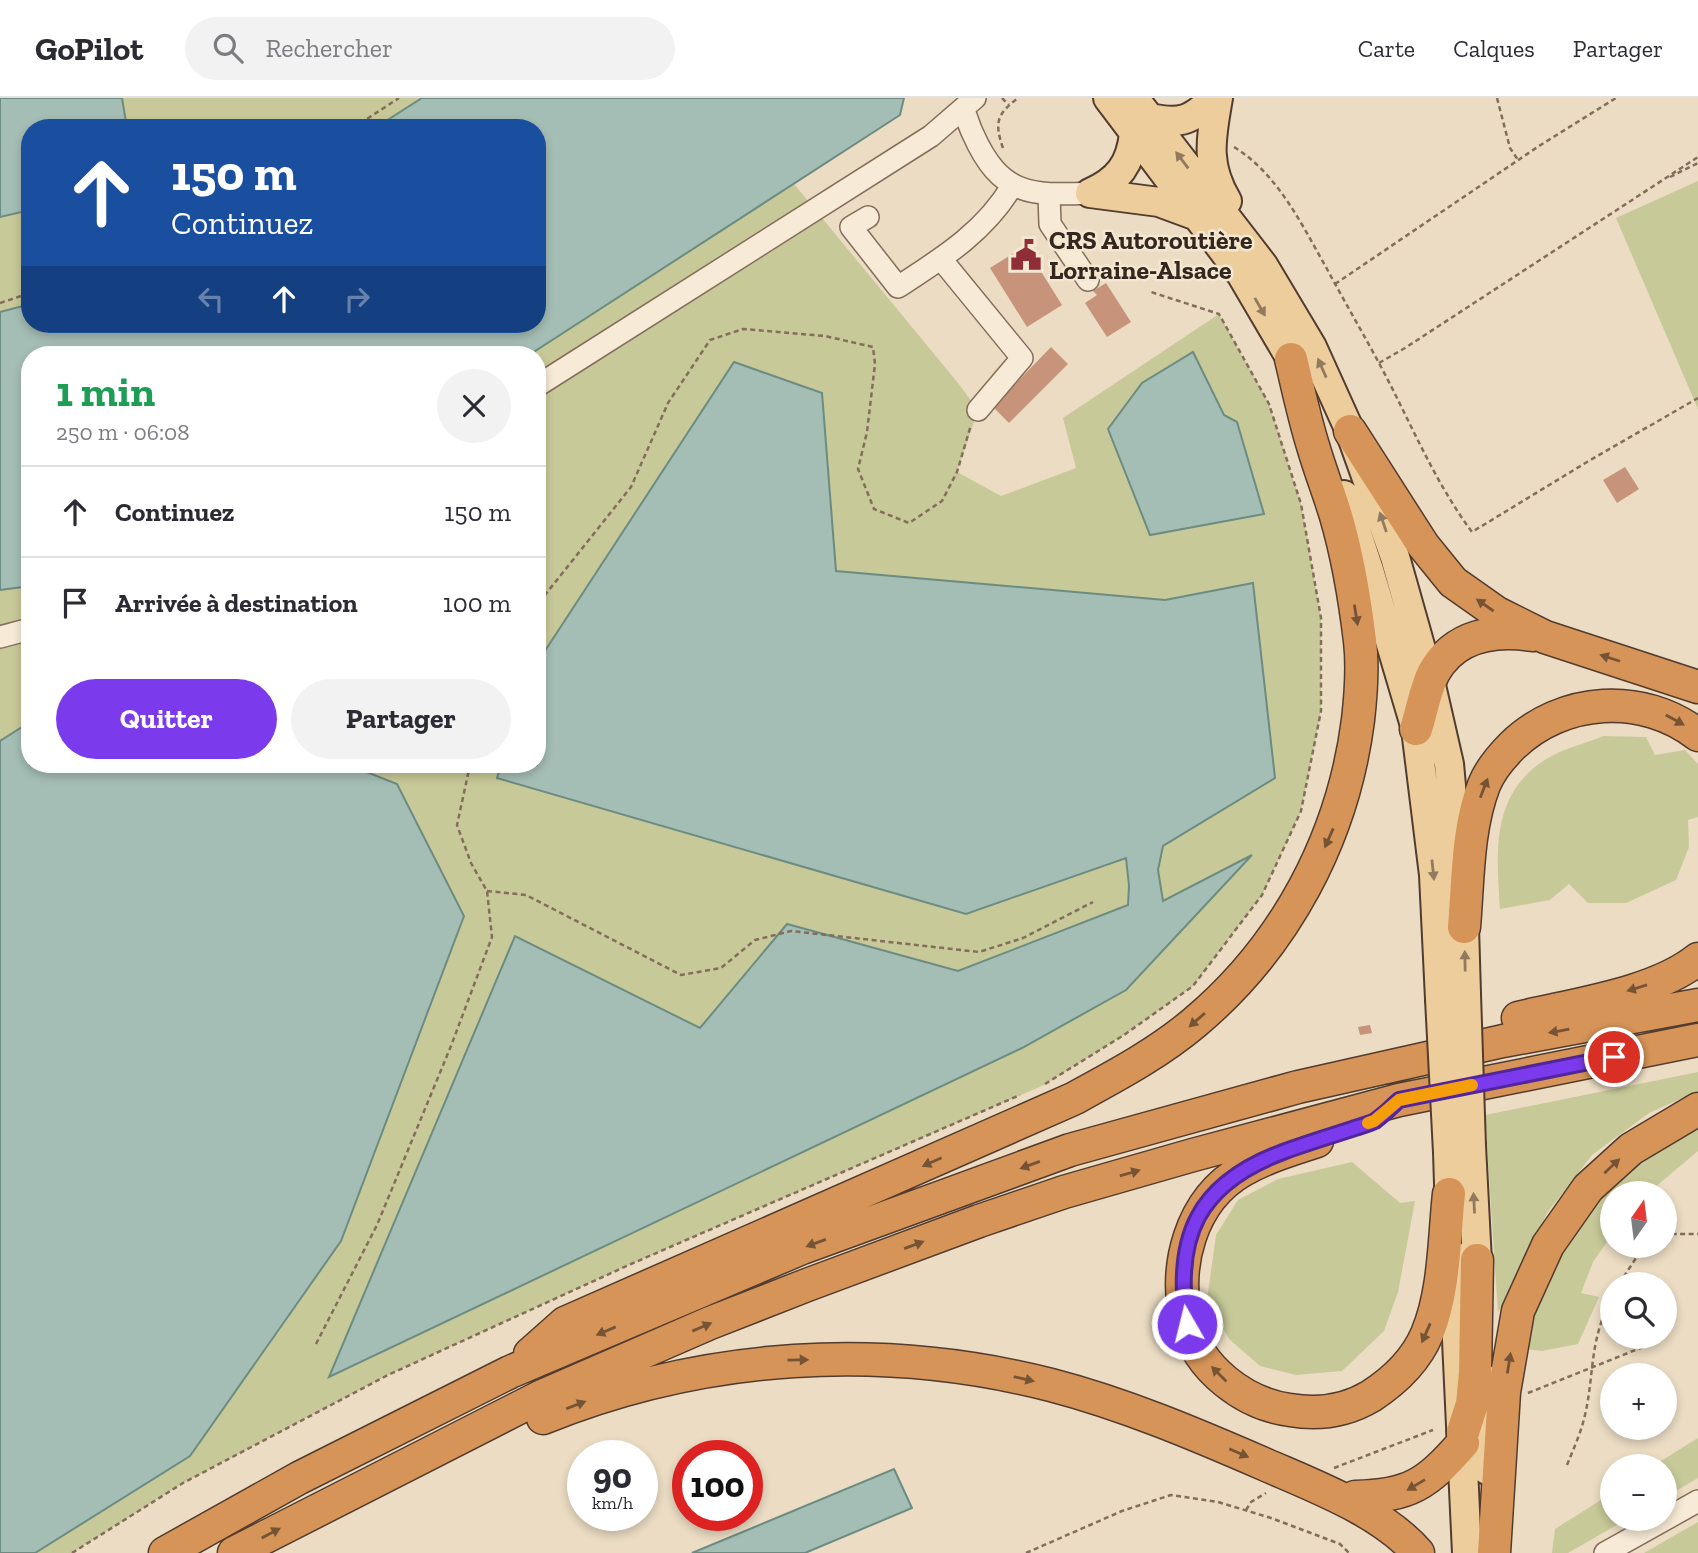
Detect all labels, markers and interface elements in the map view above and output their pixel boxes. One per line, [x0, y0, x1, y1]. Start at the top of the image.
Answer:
search box [185, 17, 675, 80]
text: GoPilot [35, 29, 143, 68]
icon: search [209, 29, 247, 67]
text: Rechercher [265, 32, 393, 64]
text: Carte [1358, 34, 1415, 63]
text: Calques [1453, 34, 1535, 63]
text: Partager [1573, 34, 1663, 63]
text: 150 m [171, 144, 297, 203]
icon: ahead [56, 147, 147, 238]
one-way arrow [1175, 151, 1189, 169]
text: Continuez [171, 204, 313, 242]
place label: CRS Autoroutière Lorraine-Alsace [1049, 224, 1253, 286]
public building icon: CRS Autoroutière Lorraine-Alsace [1009, 238, 1043, 272]
icon: left [192, 280, 230, 318]
icon: ahead [265, 280, 303, 318]
icon: right [338, 280, 376, 318]
one-way arrow [1254, 297, 1267, 316]
one-way arrow [1316, 358, 1327, 379]
text: 1 min [56, 366, 155, 417]
button: close [437, 369, 511, 443]
text: 250 m · 06:08 [56, 418, 190, 446]
icon: ahead [56, 493, 94, 531]
text: Continuez [115, 496, 234, 528]
text: 150 m [444, 496, 511, 528]
one-way arrow [1377, 511, 1388, 532]
icon: arrive [56, 584, 94, 622]
text: Arrivée à destination [115, 587, 358, 619]
text: 100 m [443, 587, 511, 619]
one-way arrow [1476, 598, 1494, 612]
one-way arrow [1351, 604, 1362, 626]
one-way arrow [1599, 652, 1620, 663]
button: Quitter [56, 679, 277, 759]
button: Partager [291, 679, 511, 759]
one-way arrow [1665, 714, 1684, 726]
one-way arrow [1479, 777, 1490, 798]
one-way arrow [1323, 827, 1334, 848]
one-way arrow [1428, 859, 1439, 881]
one-way arrow [1459, 949, 1471, 971]
one-way arrow [1626, 984, 1647, 994]
one-way arrow [1188, 1012, 1205, 1027]
one-way arrow [1548, 1025, 1570, 1036]
pin [1584, 1027, 1644, 1087]
icon: arrive [1595, 1038, 1633, 1076]
one-way arrow [921, 1156, 942, 1167]
one-way arrow [1603, 1158, 1621, 1174]
one-way arrow [1019, 1160, 1040, 1171]
one-way arrow [1120, 1168, 1141, 1178]
north arrow [1600, 1181, 1676, 1258]
map controls [1600, 1181, 1677, 1531]
one-way arrow [1468, 1192, 1479, 1214]
one-way arrow [805, 1237, 826, 1248]
one-way arrow [904, 1239, 925, 1250]
button: search [1600, 1272, 1677, 1349]
position arrow [1150, 1287, 1224, 1361]
one-way arrow [692, 1321, 713, 1332]
one-way arrow [1421, 1322, 1432, 1343]
one-way arrow [596, 1325, 617, 1336]
one-way arrow [1504, 1352, 1515, 1374]
one-way arrow [787, 1354, 809, 1366]
button: + [1600, 1363, 1677, 1440]
one-way arrow [1211, 1366, 1227, 1383]
one-way arrow [1013, 1374, 1035, 1385]
one-way arrow [565, 1400, 586, 1411]
speed limit sign: 100 [672, 1440, 763, 1531]
one-way arrow [1228, 1448, 1249, 1459]
button: − [1600, 1454, 1677, 1531]
text: 90 [593, 1455, 632, 1497]
one-way arrow [1407, 1479, 1426, 1492]
text: km/h [592, 1492, 633, 1514]
one-way arrow [261, 1528, 281, 1539]

